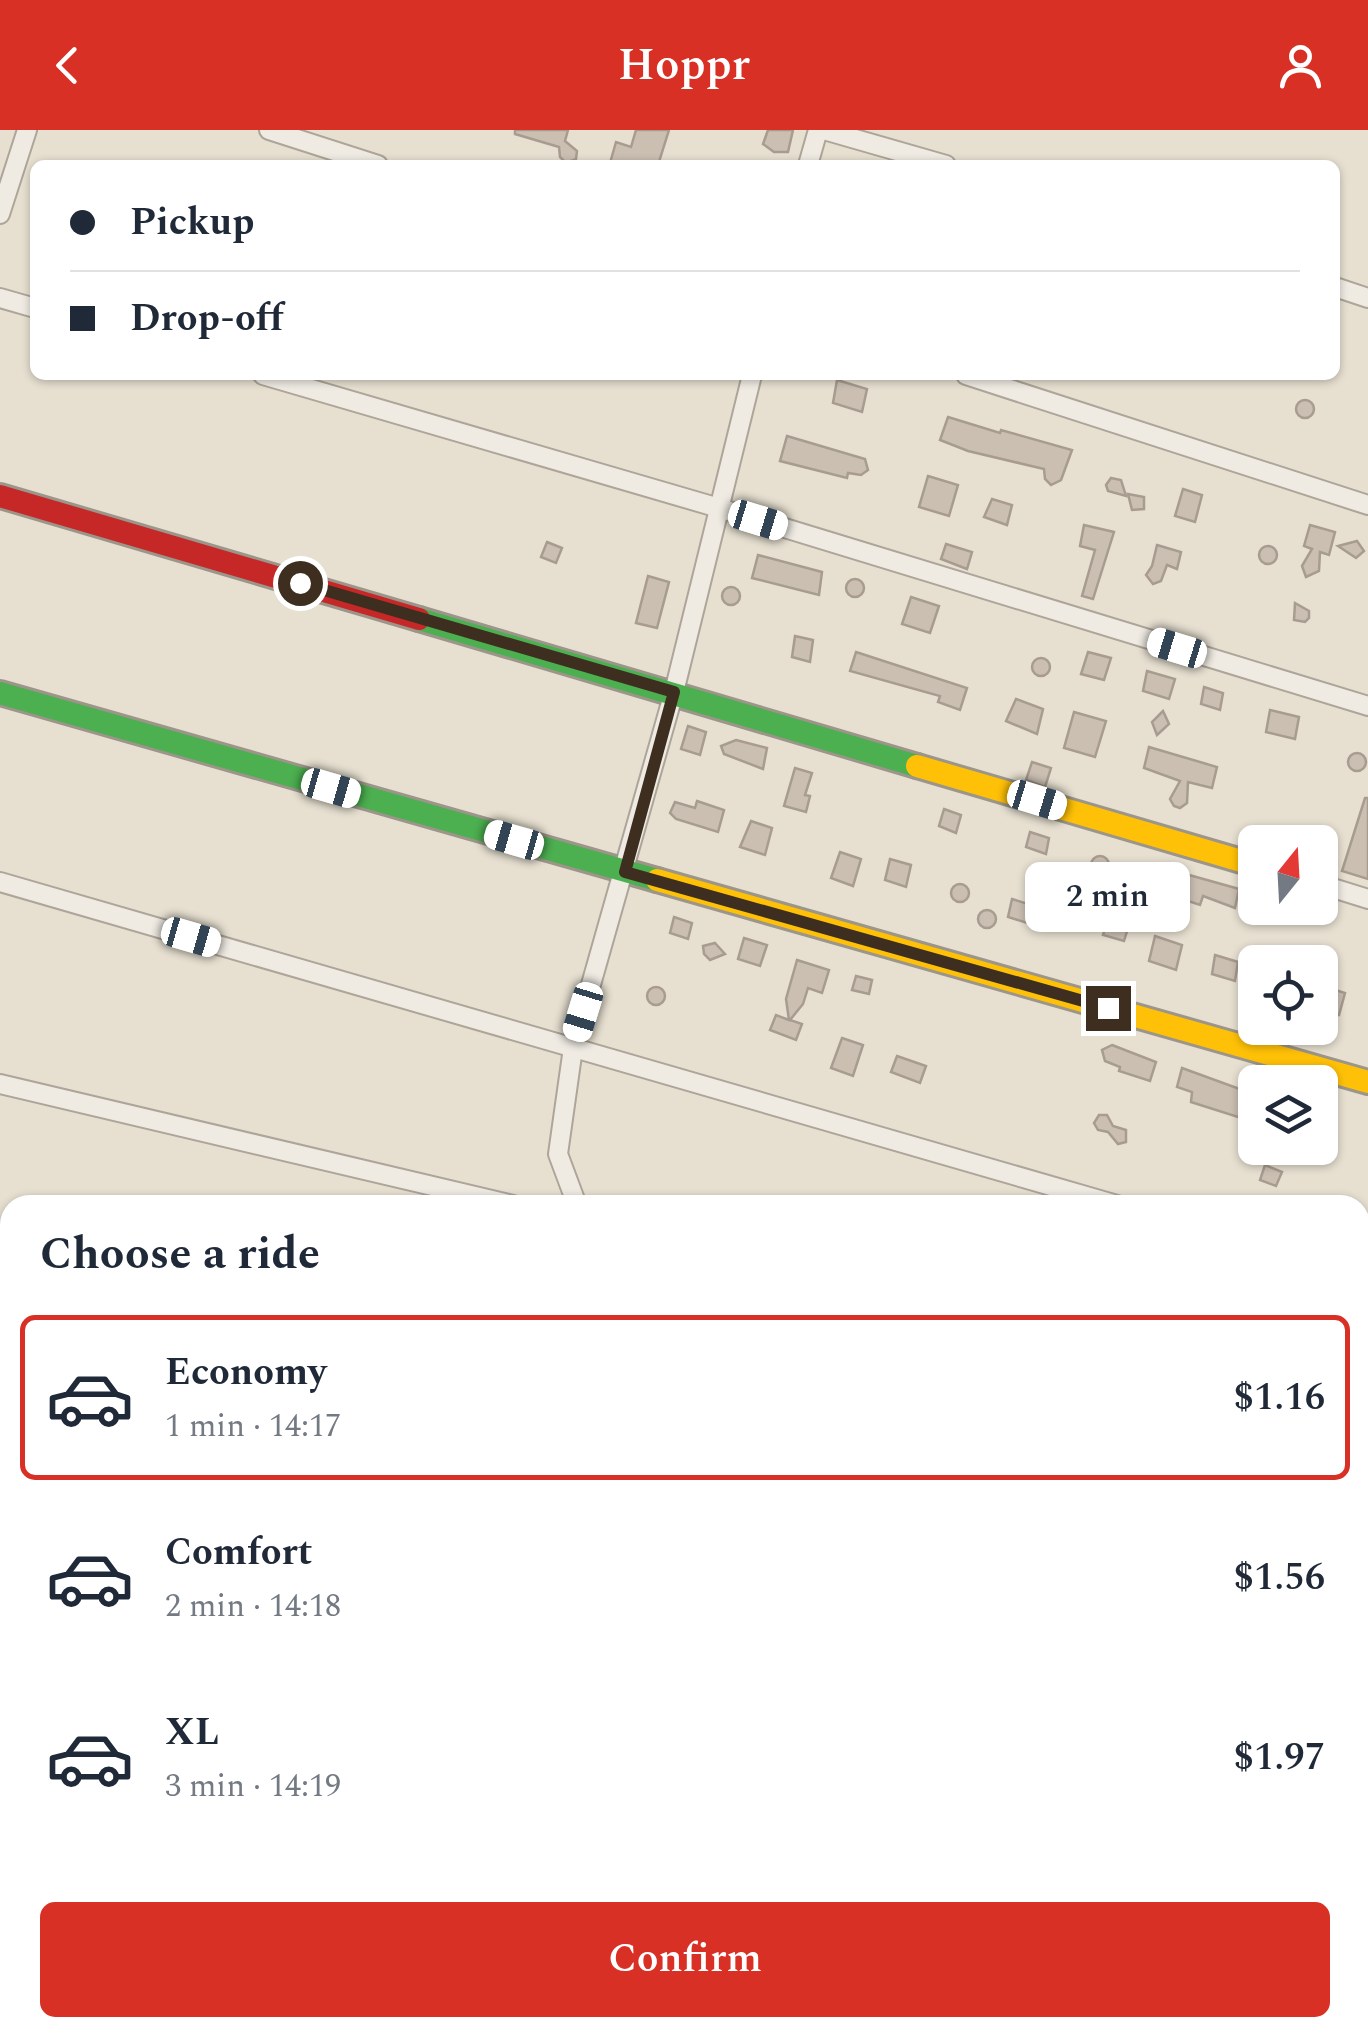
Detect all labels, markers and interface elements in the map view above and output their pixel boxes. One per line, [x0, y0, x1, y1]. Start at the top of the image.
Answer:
text: Hoppr [618, 31, 750, 100]
icon: back [40, 38, 95, 93]
icon: person [1273, 38, 1328, 93]
text: Pickup [130, 194, 254, 252]
text: Drop-off [130, 290, 284, 348]
car [725, 497, 791, 543]
route start [278, 561, 323, 606]
car [1144, 625, 1210, 671]
car [298, 765, 364, 811]
car [1004, 777, 1070, 823]
car [481, 817, 547, 863]
north arrow [1238, 825, 1338, 925]
map controls [1238, 825, 1338, 1165]
callout: 2 min [1026, 863, 1190, 933]
text: 2 min [1066, 872, 1149, 921]
car [158, 914, 224, 960]
button: locate [1238, 945, 1338, 1045]
car [560, 979, 606, 1045]
route end [1086, 986, 1131, 1031]
button: layers [1238, 1065, 1338, 1165]
text: Choose a ride [40, 1220, 320, 1289]
text: Economy [165, 1344, 326, 1402]
icon: car [45, 1353, 135, 1443]
text: $1.16 [1234, 1369, 1325, 1427]
text: 1 min · 14:17 [165, 1402, 341, 1451]
text: Comfort [165, 1524, 312, 1582]
icon: car [45, 1533, 135, 1623]
text: $1.56 [1234, 1549, 1325, 1607]
text: 2 min · 14:18 [165, 1582, 341, 1631]
text: XL [165, 1704, 219, 1762]
icon: car [45, 1713, 135, 1803]
text: $1.97 [1234, 1729, 1325, 1787]
text: 3 min · 14:19 [165, 1762, 341, 1811]
button: Confirm [40, 1902, 1330, 2017]

